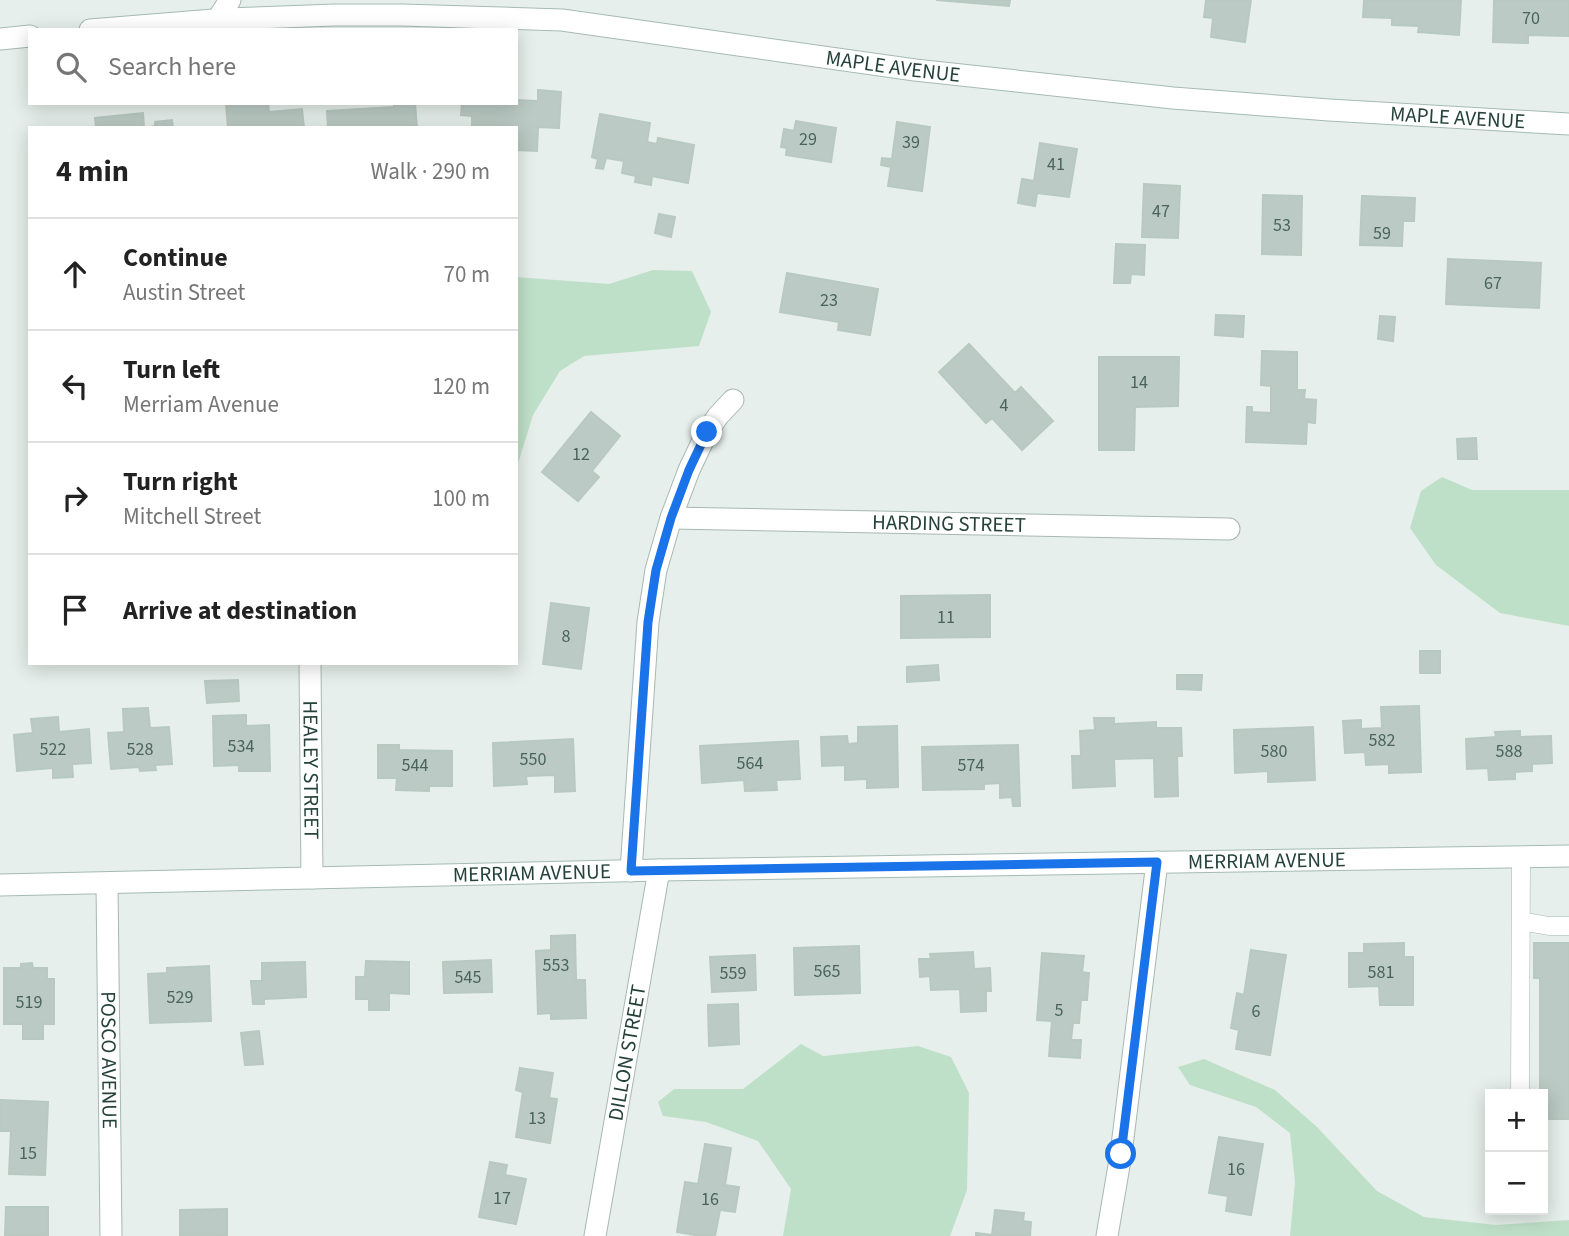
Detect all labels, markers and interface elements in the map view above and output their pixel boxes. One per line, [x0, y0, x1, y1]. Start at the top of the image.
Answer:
house number: 70 [1522, 6, 1540, 31]
search box [28, 28, 518, 105]
street label: MAPLE AVENUE [824, 43, 962, 90]
icon: search [52, 48, 90, 86]
text: Search here [108, 48, 236, 85]
street label: MAPLE AVENUE [1389, 99, 1526, 136]
house number: 29 [799, 127, 817, 152]
house number: 39 [902, 130, 920, 155]
text: 4 min [56, 150, 129, 193]
house number: 41 [1047, 152, 1065, 177]
text: Walk · 290 m [371, 155, 490, 188]
house number: 47 [1152, 199, 1170, 224]
house number: 53 [1273, 213, 1291, 238]
house number: 59 [1373, 221, 1391, 246]
text: Continue [123, 239, 228, 276]
icon: ahead [56, 255, 94, 293]
text: 70 m [443, 258, 490, 291]
house number: 67 [1484, 271, 1502, 296]
text: Austin Street [123, 276, 245, 309]
house number: 23 [820, 288, 838, 313]
text: Turn left [123, 351, 220, 388]
icon: left [56, 367, 94, 405]
text: 120 m [432, 370, 490, 403]
house number: 14 [1130, 370, 1148, 395]
text: Merriam Avenue [123, 388, 279, 421]
house number: 4 [1000, 393, 1009, 418]
route end [691, 416, 722, 447]
house number: 12 [572, 442, 590, 467]
text: Turn right [123, 463, 238, 500]
icon: right [56, 479, 94, 517]
text: 100 m [432, 482, 490, 515]
text: Mitchell Street [123, 500, 261, 533]
street label: HARDING STREET [872, 507, 1026, 540]
icon: arrive [56, 591, 94, 629]
text: Arrive at destination [123, 592, 357, 629]
house number: 11 [937, 605, 955, 630]
house number: 8 [562, 624, 571, 649]
street label: HEALEY STREET [295, 700, 327, 840]
house number: 582 [1369, 728, 1395, 753]
house number: 534 [228, 734, 254, 759]
house number: 522 [40, 737, 66, 762]
house number: 528 [127, 737, 153, 762]
house number: 580 [1261, 739, 1287, 764]
house number: 588 [1496, 739, 1522, 764]
house number: 550 [520, 747, 546, 772]
house number: 564 [737, 751, 763, 776]
house number: 544 [402, 753, 428, 778]
house number: 574 [958, 753, 984, 778]
street label: MERRIAM AVENUE [1188, 844, 1346, 877]
street label: MERRIAM AVENUE [453, 856, 611, 890]
house number: 553 [543, 953, 569, 978]
house number: 565 [814, 959, 840, 984]
house number: 581 [1368, 960, 1394, 985]
house number: 559 [720, 961, 746, 986]
house number: 545 [455, 965, 481, 990]
street label: DILLON STREET [600, 982, 654, 1123]
house number: 529 [167, 985, 193, 1010]
house number: 519 [16, 990, 42, 1015]
street label: POSCO AVENUE [93, 991, 125, 1129]
house number: 5 [1055, 998, 1064, 1023]
house number: 6 [1252, 999, 1261, 1024]
map controls [1485, 1089, 1548, 1215]
button: + [1485, 1089, 1548, 1152]
house number: 13 [528, 1106, 546, 1131]
route start [1105, 1138, 1136, 1169]
house number: 15 [19, 1141, 37, 1166]
button: − [1485, 1152, 1548, 1215]
house number: 16 [1227, 1157, 1245, 1182]
house number: 17 [493, 1186, 511, 1211]
house number: 16 [701, 1187, 719, 1212]

